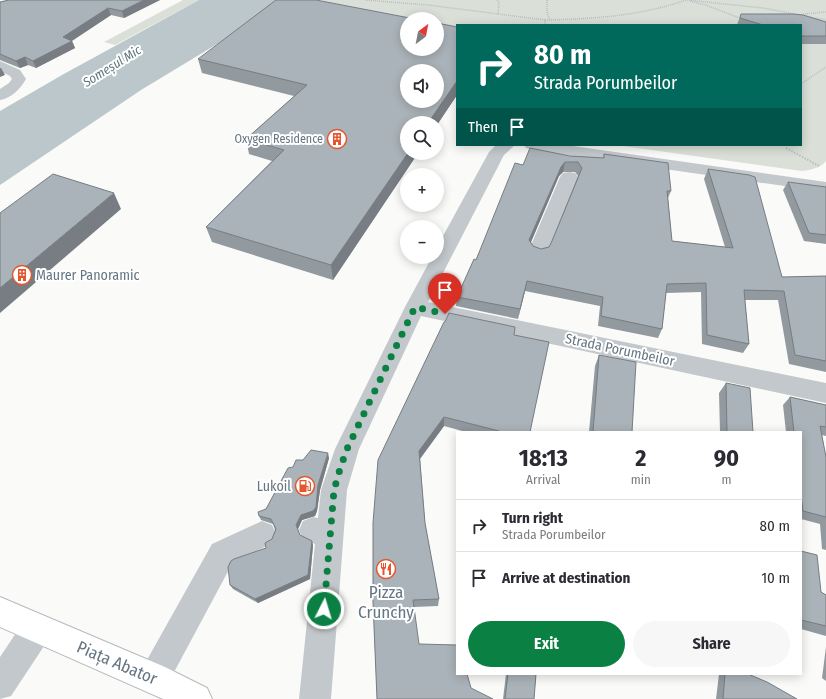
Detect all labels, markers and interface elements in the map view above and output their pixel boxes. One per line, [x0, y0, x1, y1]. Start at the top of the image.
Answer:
north arrow [400, 12, 444, 56]
map controls [400, 12, 444, 264]
text: 80 m [534, 38, 591, 71]
icon: right [468, 40, 520, 92]
water label: Someșul Mic [79, 42, 145, 91]
button: sound [400, 64, 444, 108]
text: Strada Porumbeilor [534, 72, 677, 94]
button: search [400, 116, 444, 160]
icon: arrive [506, 116, 528, 138]
text: Then [468, 118, 498, 136]
building icon: Oxygen Residence [326, 128, 348, 150]
place label: Oxygen Residence [235, 132, 323, 146]
button: + [400, 168, 444, 212]
button: − [400, 220, 444, 264]
building icon: Maurer Panoramic [11, 264, 33, 286]
place label: Maurer Panoramic [36, 267, 140, 284]
pin [428, 273, 462, 314]
icon: arrive [434, 279, 456, 301]
street label: Strada Porumbeilor [564, 330, 676, 370]
text: 18:13 [519, 444, 568, 472]
text: 2 [635, 444, 646, 472]
text: 90 [714, 444, 739, 472]
text: Arrival [526, 472, 561, 487]
text: min [631, 472, 651, 487]
text: m [721, 472, 731, 487]
fuel station icon: Lukoil [294, 475, 316, 497]
place label: Lukoil [257, 478, 291, 495]
text: Turn right [502, 509, 563, 527]
icon: right [468, 515, 490, 537]
text: 80 m [760, 517, 790, 535]
text: Strada Porumbeilor [502, 527, 606, 542]
restaurant icon: Pizza Crunchy [375, 558, 397, 580]
icon: arrive [468, 567, 490, 589]
text: Arrive at destination [502, 569, 630, 587]
text: 10 m [761, 569, 790, 587]
place label: Pizza Crunchy [358, 582, 414, 623]
position arrow [303, 588, 345, 630]
button: Exit [468, 621, 625, 667]
button: Share [633, 621, 790, 667]
street label: Piața Abator [73, 637, 161, 689]

